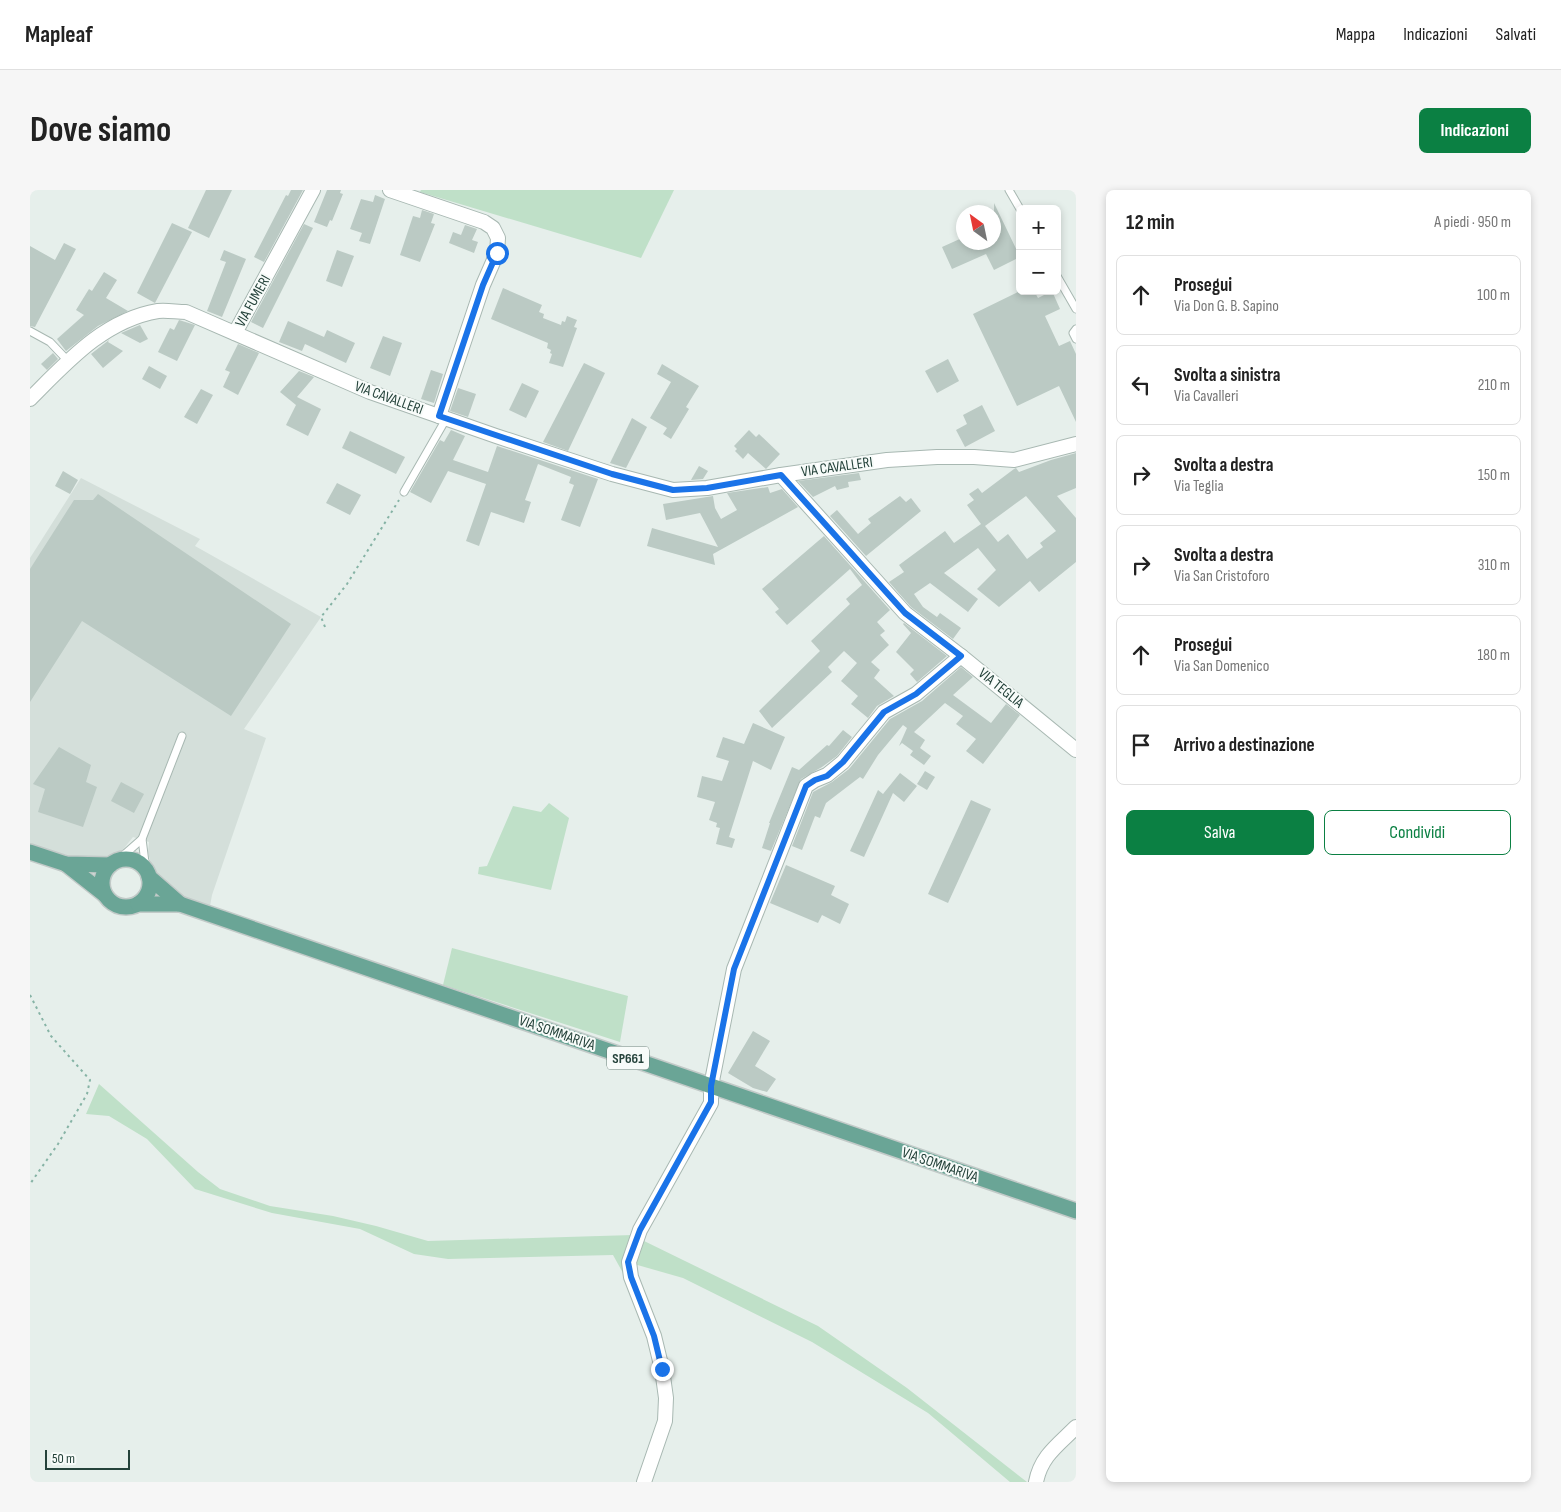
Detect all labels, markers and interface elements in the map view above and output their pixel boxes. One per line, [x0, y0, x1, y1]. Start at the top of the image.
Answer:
text: Mapleaf [25, 20, 93, 49]
text: Mappa [1336, 24, 1375, 45]
text: Indicazioni [1403, 24, 1468, 45]
text: Salvati [1496, 24, 1536, 45]
button: Indicazioni [1419, 108, 1531, 153]
text: Dove siamo [30, 109, 171, 152]
north arrow [956, 205, 1001, 250]
map controls [1016, 205, 1061, 295]
button: + [1016, 205, 1061, 250]
text: 12 min [1126, 210, 1174, 235]
text: A piedi · 950 m [1434, 213, 1511, 232]
route start [486, 242, 509, 265]
button: − [1016, 250, 1061, 295]
street label: VIA FUMERI [231, 272, 275, 330]
text: Prosegui [1174, 274, 1232, 297]
icon: ahead [1127, 281, 1155, 309]
text: 100 m [1477, 286, 1510, 305]
text: Via Don G. B. Sapino [1174, 297, 1279, 316]
text: Svolta a sinistra [1174, 364, 1281, 387]
icon: left [1127, 371, 1155, 399]
text: 210 m [1478, 376, 1510, 395]
street label: VIA CAVALLERI [352, 377, 426, 419]
text: Via Cavalleri [1174, 387, 1238, 406]
street label: VIA CAVALLERI [800, 453, 874, 481]
text: Svolta a destra [1174, 454, 1274, 477]
icon: right [1127, 461, 1155, 489]
text: 150 m [1478, 466, 1510, 485]
text: Via Teglia [1174, 477, 1224, 496]
text: Svolta a destra [1174, 544, 1274, 567]
icon: right [1127, 551, 1155, 579]
text: 310 m [1478, 556, 1510, 575]
text: Via San Cristoforo [1174, 567, 1270, 586]
text: Prosegui [1174, 634, 1232, 657]
icon: ahead [1127, 641, 1155, 669]
text: 180 m [1477, 646, 1510, 665]
text: Via San Domenico [1174, 657, 1269, 676]
street label: VIA TEGLIA [974, 664, 1028, 712]
icon: arrive [1127, 731, 1155, 759]
text: Arrivo a destinazione [1174, 734, 1315, 757]
button: Salva [1126, 810, 1314, 855]
button: Condividi [1324, 810, 1511, 855]
street label: VIA SOMMARIVA [516, 1011, 598, 1055]
road number: SP661 [607, 1046, 649, 1070]
street label: VIA SOMMARIVA [899, 1143, 981, 1187]
route end [651, 1358, 674, 1381]
scale bar [45, 1447, 130, 1470]
text: 50 m [52, 1450, 75, 1467]

